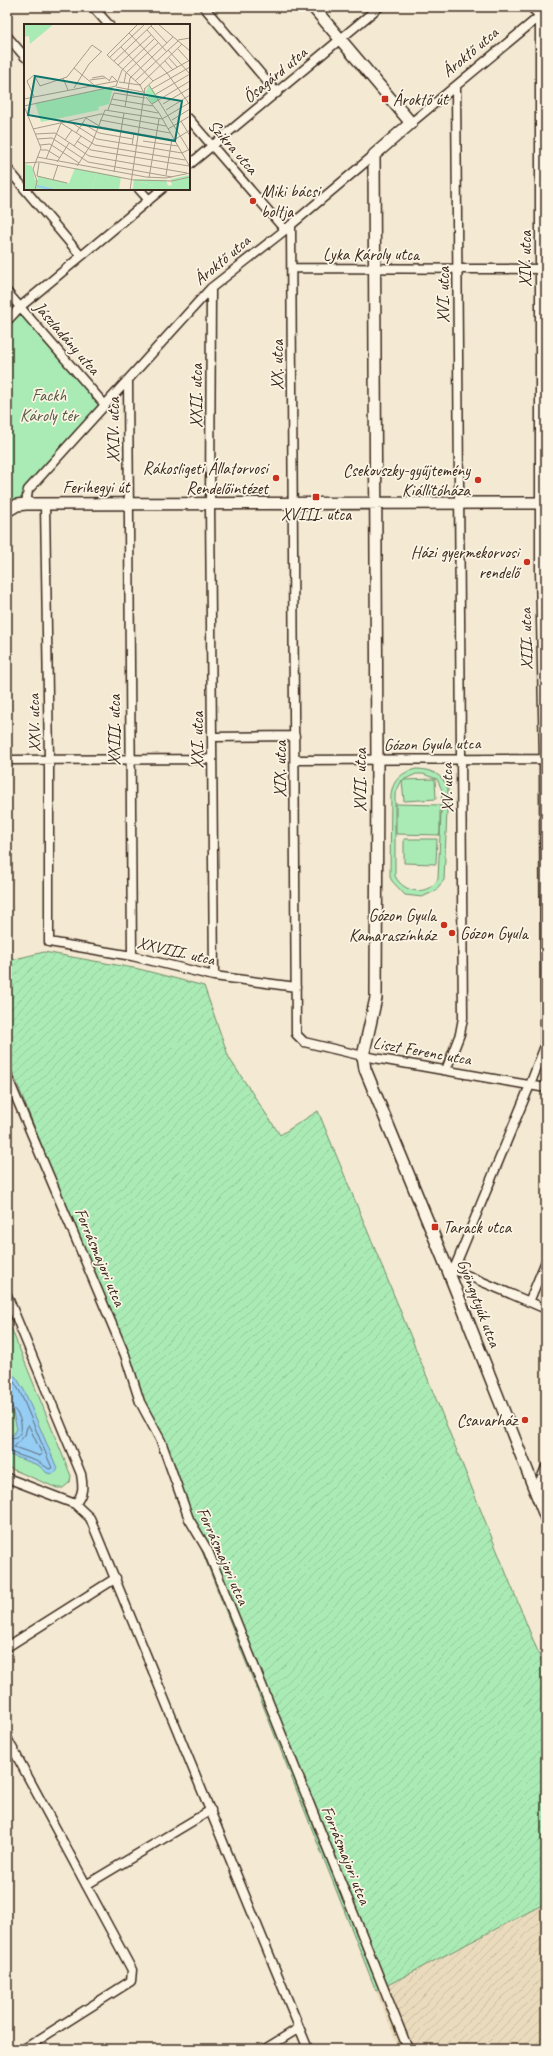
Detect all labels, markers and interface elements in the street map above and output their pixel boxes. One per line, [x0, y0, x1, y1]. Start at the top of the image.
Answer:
street label: Ároktő utca [437, 21, 503, 82]
inset map [24, 24, 190, 190]
street label: Ősagárd utca [239, 42, 312, 108]
place label: Ároktő út [393, 88, 450, 110]
marker: Ároktő út [380, 94, 390, 104]
street label: Szikra utca [203, 115, 264, 180]
place label: Miki bácsi boltja [261, 181, 322, 222]
marker: Miki bácsi boltja [248, 196, 258, 206]
street label: Ároktő utca [189, 229, 255, 290]
street label: XIV. utca [515, 230, 536, 287]
street label: Lyka Károly utca [323, 244, 421, 265]
street label: XVI. utca [433, 266, 454, 323]
street label: Jászladány utca [29, 296, 105, 380]
street label: XX. utca [267, 339, 288, 390]
street label: XXII. utca [186, 363, 207, 428]
park label: Fackh Károly tér [20, 385, 80, 426]
street label: XXIV. utca [103, 396, 124, 463]
place label: Rákosligeti Állatorvosi Rendelőintézet [143, 457, 270, 499]
place label: Csekovszky-gyűjtemény Kiállítóháza [343, 460, 472, 501]
marker: Rákosligeti Állatorvosi Rendelőintézet [271, 473, 281, 483]
marker: Csekovszky-gyűjtemény Kiállítóháza [473, 475, 483, 485]
street label: Ferihegyi út [63, 477, 132, 498]
marker: XVIII. utca [311, 492, 321, 502]
place label: XVIII. utca [281, 504, 352, 525]
place label: Házi gyermekorvosi rendelő [411, 542, 522, 583]
marker: Házi gyermekorvosi rendelő [522, 557, 532, 567]
street label: XIII. utca [515, 607, 537, 670]
street label: XXV. utca [23, 693, 45, 752]
street label: XXIII. utca [104, 693, 125, 765]
street label: XXI. utca [187, 710, 208, 768]
street label: Gózon Gyula utca [383, 733, 482, 755]
street label: XIX. utca [270, 739, 291, 797]
street label: XVII. utca [350, 747, 371, 812]
street label: XV. utca [436, 762, 458, 813]
place label: Gózon Gyula Kamaraszínház [349, 905, 438, 946]
marker: Gózon Gyula Kamaraszínház [439, 920, 449, 930]
place label: Gózon Gyula [460, 923, 530, 944]
marker: Gózon Gyula [447, 928, 457, 938]
street label: XXVIII. utca [135, 932, 218, 970]
street label: Liszt Ferenc utca [371, 1032, 474, 1070]
street label: Forrásmajori utca [70, 1205, 131, 1310]
place label: Tarack utca [443, 1217, 513, 1238]
marker: Tarack utca [430, 1222, 440, 1232]
street label: Gyöngytyúk utca [453, 1256, 506, 1351]
place label: Csavarház [457, 1410, 519, 1431]
marker: Csavarház [520, 1415, 530, 1425]
street label: Forrásmajori utca [192, 1504, 254, 1609]
street label: Forrásmajori utca [317, 1803, 376, 1909]

